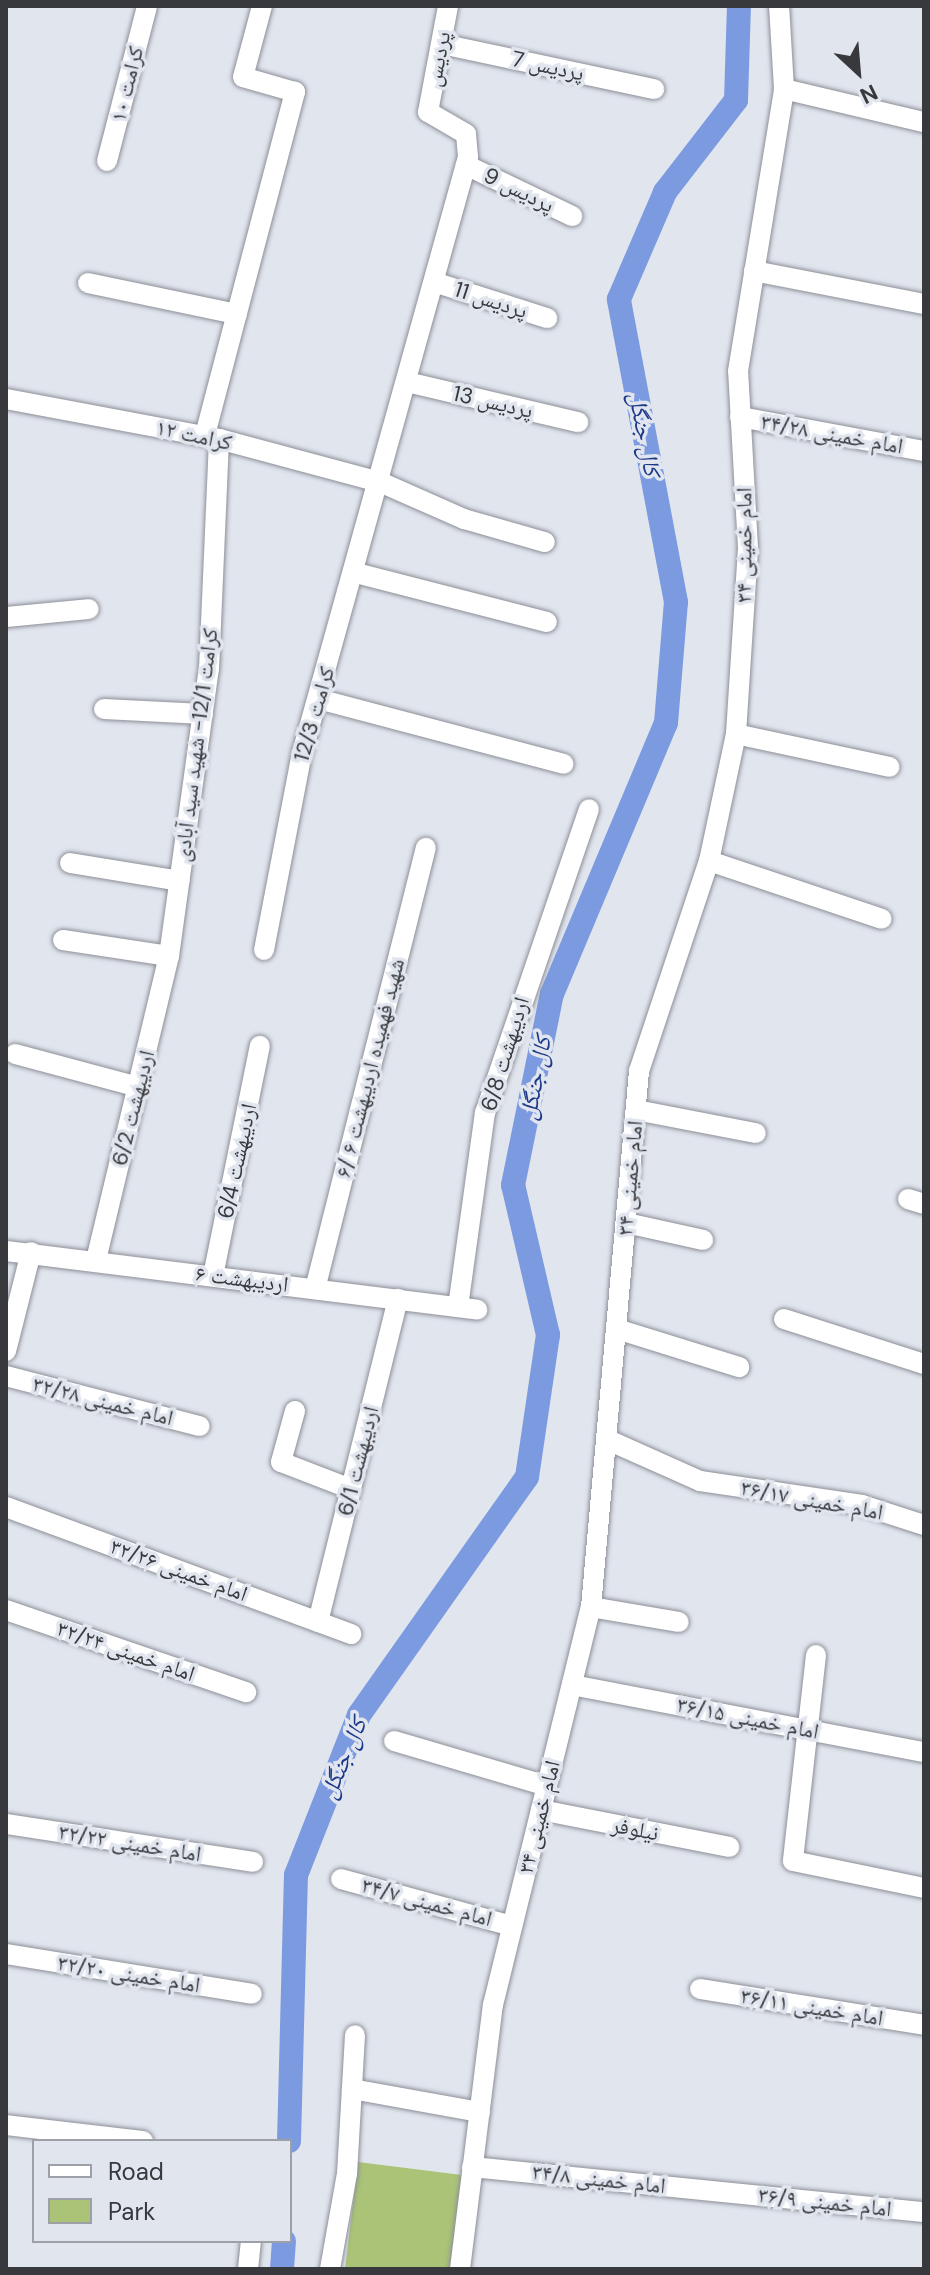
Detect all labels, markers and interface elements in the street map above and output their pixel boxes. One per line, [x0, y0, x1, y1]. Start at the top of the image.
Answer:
street label: پردیس [420, 29, 456, 89]
north arrow [818, 32, 898, 112]
street label: کرامت ۱۰ [105, 44, 149, 124]
street label: پردیس 7 [510, 45, 586, 87]
text: N [855, 77, 882, 111]
street label: پردیس 9 [479, 162, 559, 218]
street label: پردیس 11 [451, 276, 531, 324]
street label: پردیس 13 [450, 380, 536, 424]
water label: کال جنگل [623, 390, 667, 478]
street label: امام خمینی ۳۴/۲۸ [759, 409, 905, 459]
street label: کرامت ۱۲ [154, 414, 234, 456]
street label: امام خمینی ۳۴ [731, 487, 757, 603]
street label: کرامت 12/1- شهید سید آبادی [169, 627, 223, 863]
street label: کرامت 12/3 [288, 664, 340, 764]
street label: شهید فهمیده اردیبهشت ۶ /۶ [330, 956, 410, 1180]
street label: اردیبهشت 6/8 [475, 994, 535, 1114]
water label: کال جنگل [513, 1034, 557, 1122]
street label: اردیبهشت 6/2 [106, 1048, 160, 1168]
street label: اردیبهشت 6/4 [212, 1101, 262, 1221]
street label: امام خمینی ۳۴ [612, 1119, 648, 1237]
street label: اردیبهشت ۶ [194, 1260, 290, 1298]
street label: امام خمینی ۳۲/۲۸ [30, 1371, 176, 1431]
street label: اردیبهشت 6/1 [332, 1403, 384, 1519]
street label: امام خمینی ۳۶/۱۷ [739, 1475, 885, 1525]
street label: امام خمینی ۳۲/۲۶ [107, 1533, 251, 1607]
street label: امام خمینی ۳۲/۲۴ [54, 1615, 198, 1687]
street label: امام خمینی ۳۶/۱۵ [675, 1691, 821, 1745]
water label: کال جنگل [313, 1713, 373, 1803]
street label: امام خمینی ۳۴ [512, 1758, 566, 1876]
street label: نیلوفر [609, 1811, 661, 1847]
street label: امام خمینی ۳۲/۲۲ [57, 1819, 203, 1867]
street label: امام خمینی ۳۴/۷ [359, 1872, 495, 1932]
street label: امام خمینی ۳۲/۲۰ [56, 1950, 202, 1998]
street label: امام خمینی ۳۶/۱۱ [739, 1983, 885, 2031]
legend [32, 2139, 292, 2243]
text: Road [108, 2156, 164, 2187]
street label: امام خمینی ۳۴/۸ [531, 2159, 667, 2199]
street label: امام خمینی ۳۶/۹ [757, 2182, 893, 2222]
text: Park [108, 2196, 155, 2227]

